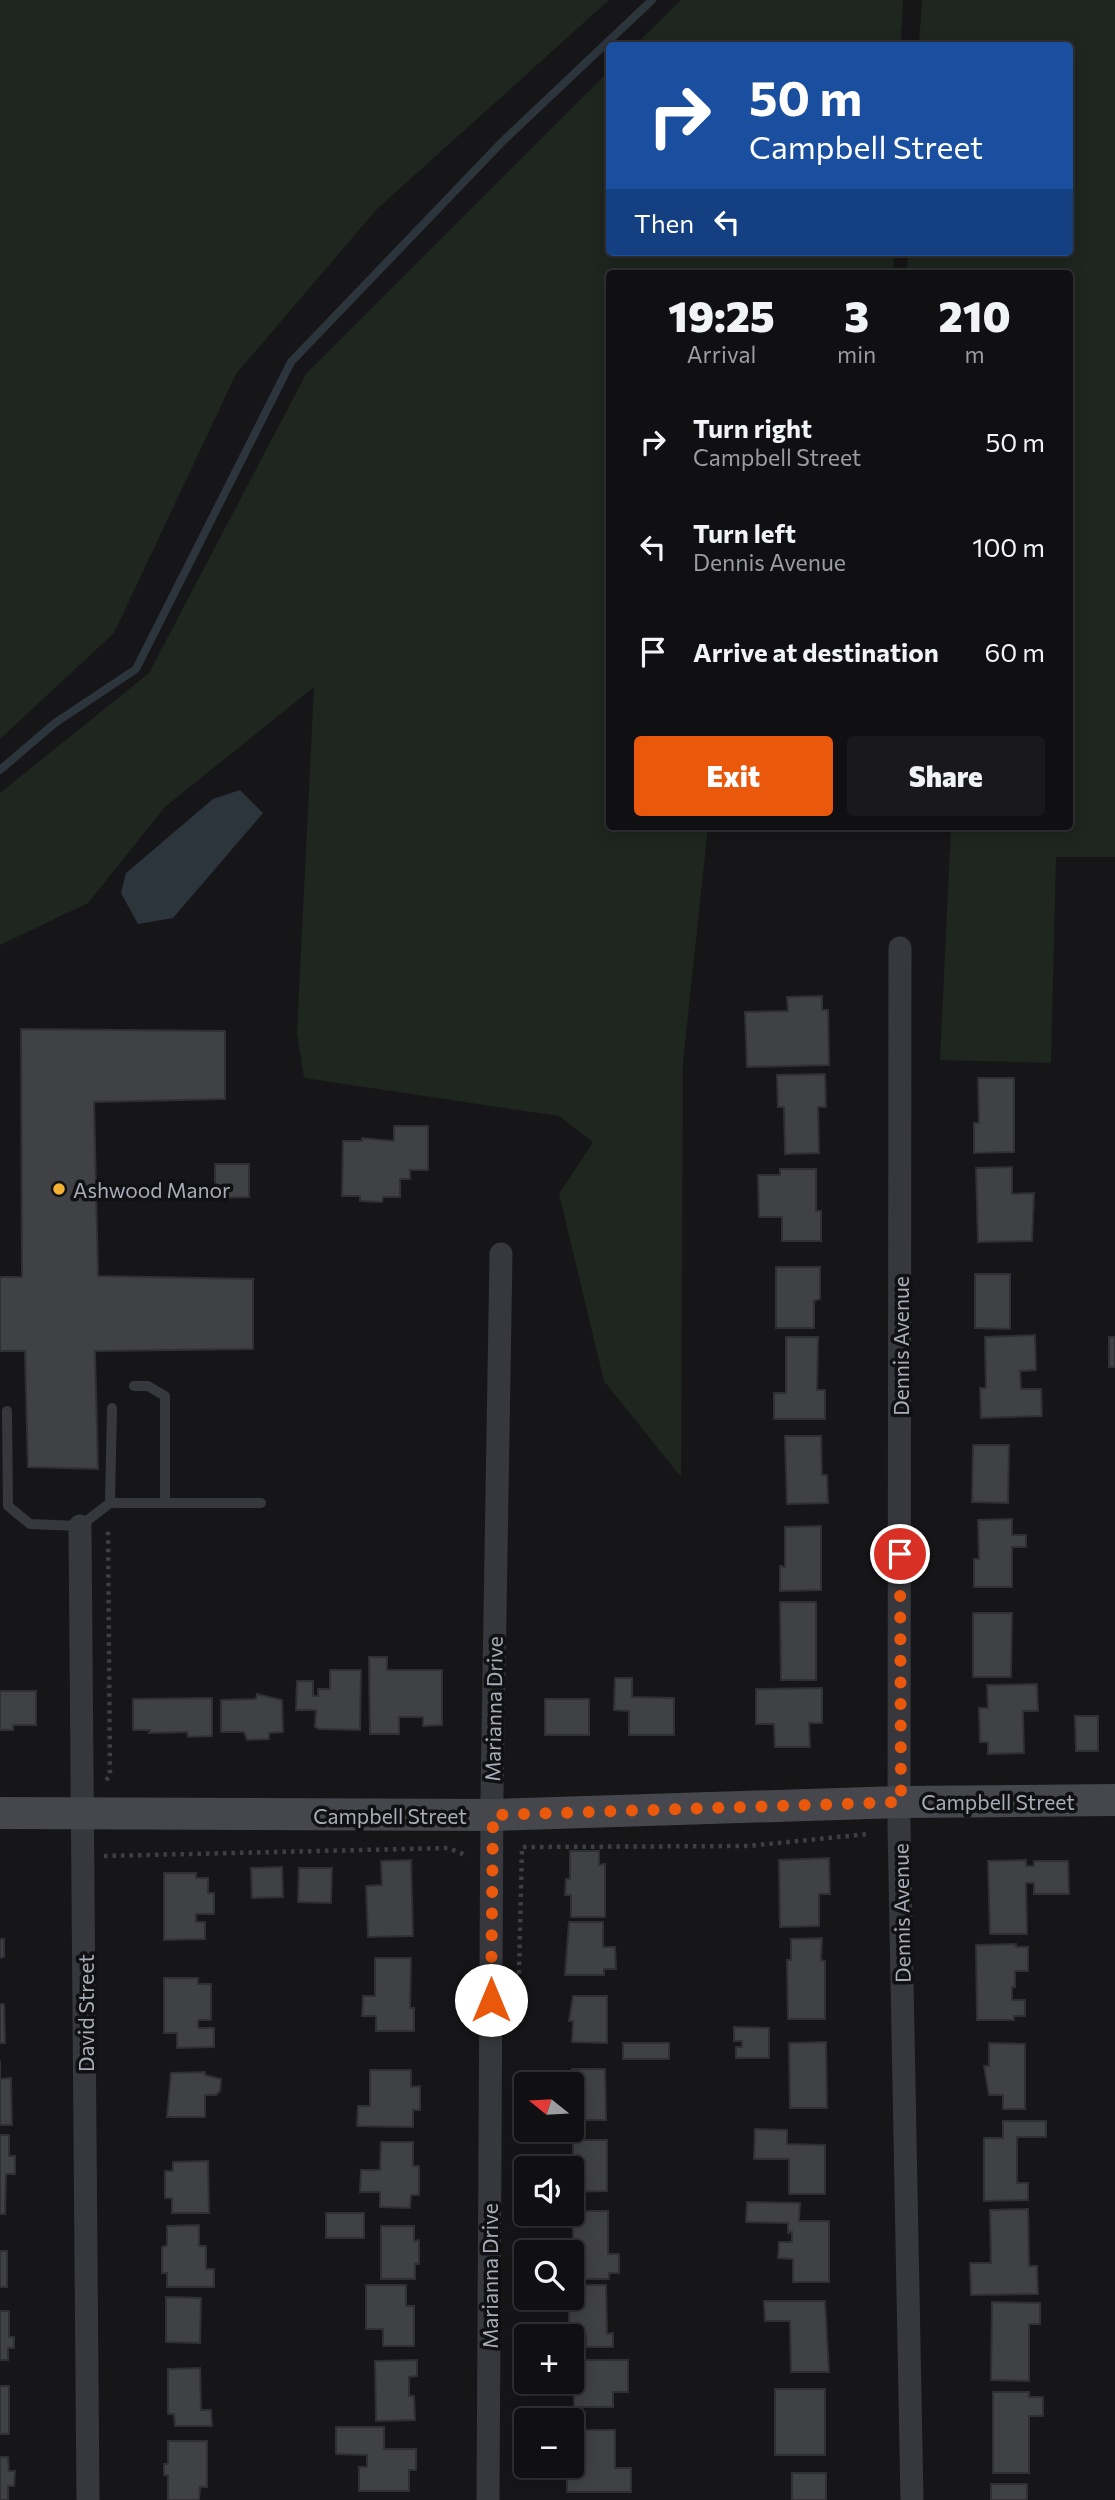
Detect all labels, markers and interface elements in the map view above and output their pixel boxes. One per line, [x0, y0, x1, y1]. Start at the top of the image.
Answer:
text: 50 m [749, 66, 862, 126]
icon: right [634, 70, 725, 161]
text: Campbell Street [749, 126, 983, 166]
icon: left [708, 203, 746, 241]
text: Then [634, 207, 694, 238]
text: 19:25 [668, 289, 775, 341]
text: 3 [844, 289, 869, 341]
text: 210 [939, 289, 1011, 341]
text: Arrival [687, 340, 756, 368]
text: min [837, 340, 876, 368]
text: m [965, 340, 985, 368]
text: Turn right [693, 412, 812, 443]
icon: right [634, 423, 672, 461]
text: 50 m [985, 426, 1045, 457]
text: Campbell Street [693, 443, 861, 471]
text: Turn left [693, 517, 796, 548]
icon: left [634, 528, 672, 566]
text: 100 m [972, 531, 1045, 562]
text: Dennis Avenue [693, 548, 846, 576]
icon: arrive [634, 633, 672, 671]
text: Arrive at destination [693, 636, 939, 667]
text: 60 m [985, 636, 1045, 667]
button: Exit [634, 736, 833, 816]
button: Share [847, 736, 1045, 816]
place label: Ashwood Manor [73, 1177, 230, 1202]
marker: Ashwood Manor [51, 1181, 67, 1197]
street label: Dennis Avenue [888, 1276, 913, 1416]
pin [870, 1524, 930, 1584]
icon: arrive [881, 1535, 919, 1573]
street label: Marianna Drive [479, 1636, 507, 1782]
street label: Campbell Street [921, 1789, 1075, 1814]
street label: Campbell Street [313, 1803, 467, 1828]
street label: Dennis Avenue [887, 1843, 915, 1983]
street label: David Street [73, 1954, 98, 2072]
position arrow [454, 1963, 528, 2037]
north arrow [514, 2072, 584, 2142]
map controls [514, 2072, 584, 2478]
button: sound [514, 2156, 584, 2226]
street label: Marianna Drive [477, 2203, 502, 2349]
button: search [514, 2240, 584, 2310]
button: + [514, 2324, 584, 2394]
button: − [514, 2408, 584, 2478]

